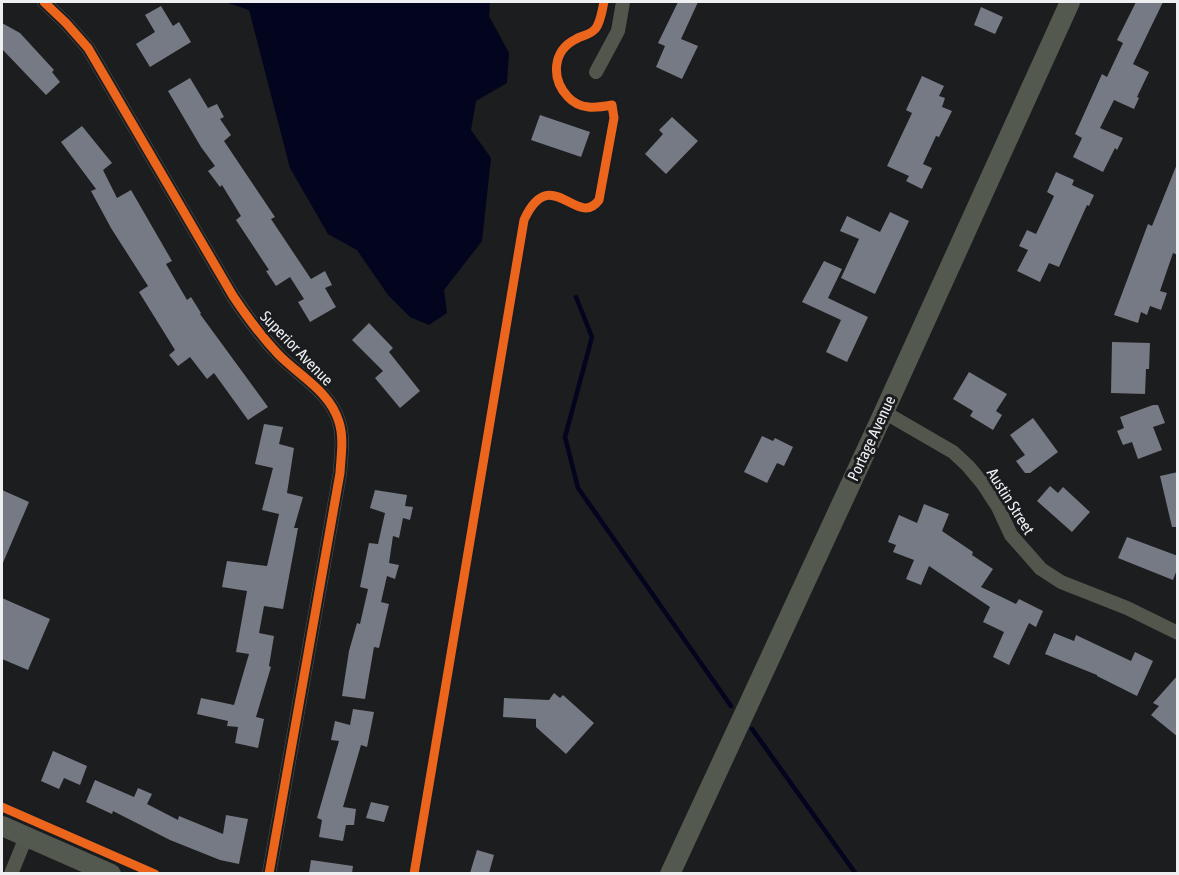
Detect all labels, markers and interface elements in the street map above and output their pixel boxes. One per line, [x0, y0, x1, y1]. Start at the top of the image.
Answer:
street label: Superior Avenue [256, 307, 337, 390]
street label: Portage Avenue [843, 392, 900, 484]
street label: Austin Street [984, 465, 1039, 538]

